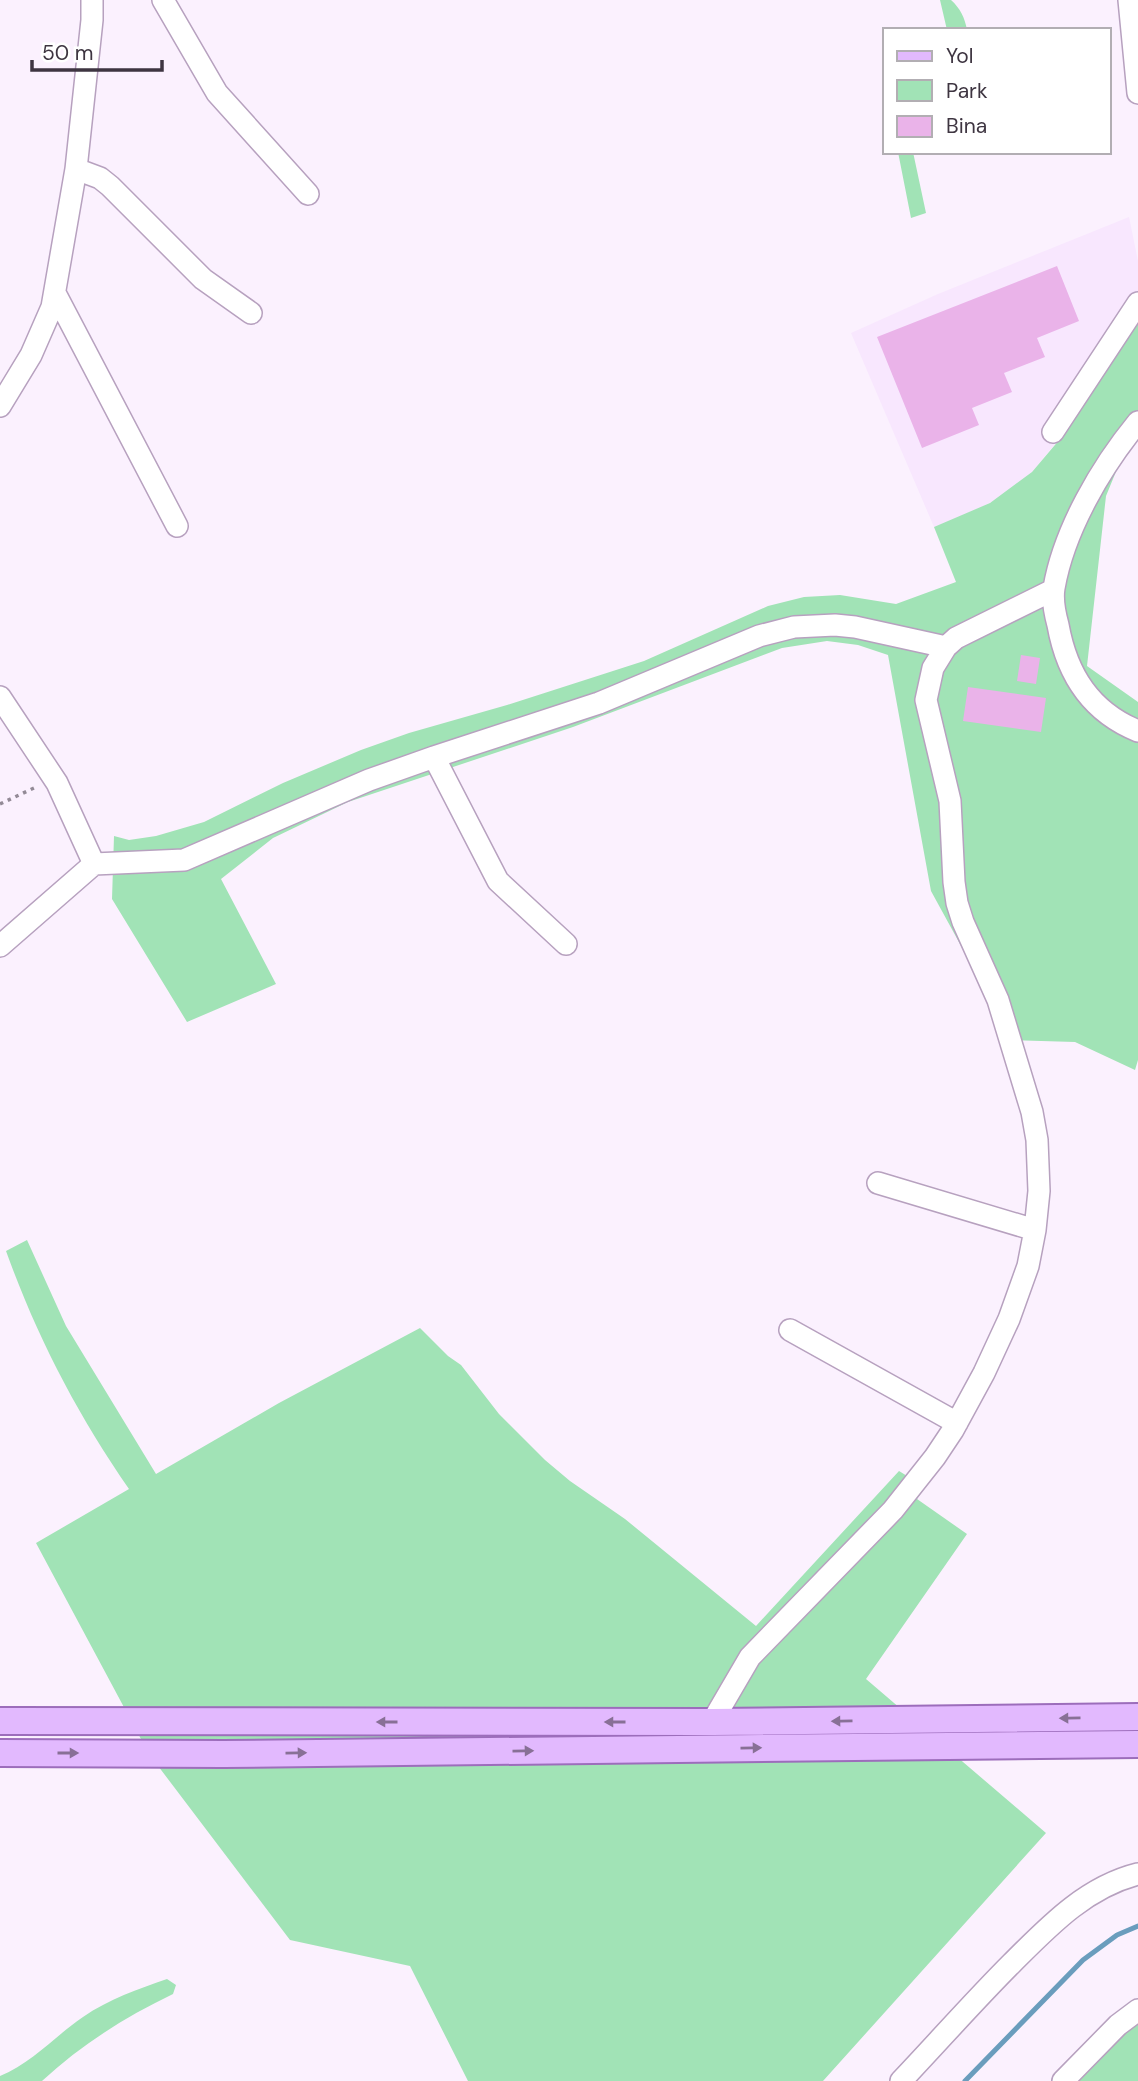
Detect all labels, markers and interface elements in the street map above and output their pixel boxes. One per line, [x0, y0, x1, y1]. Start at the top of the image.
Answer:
scale bar [32, 28, 161, 72]
legend [883, 28, 1110, 154]
text: 50 m [42, 39, 93, 67]
text: Yol [946, 42, 974, 70]
text: Park [946, 77, 988, 105]
text: Bina [946, 112, 987, 140]
one-way arrow [1059, 1712, 1081, 1724]
one-way arrow [831, 1715, 853, 1727]
one-way arrow [376, 1716, 398, 1728]
one-way arrow [604, 1716, 626, 1728]
one-way arrow [740, 1742, 762, 1754]
one-way arrow [512, 1745, 534, 1757]
one-way arrow [57, 1747, 79, 1759]
one-way arrow [285, 1747, 307, 1759]

